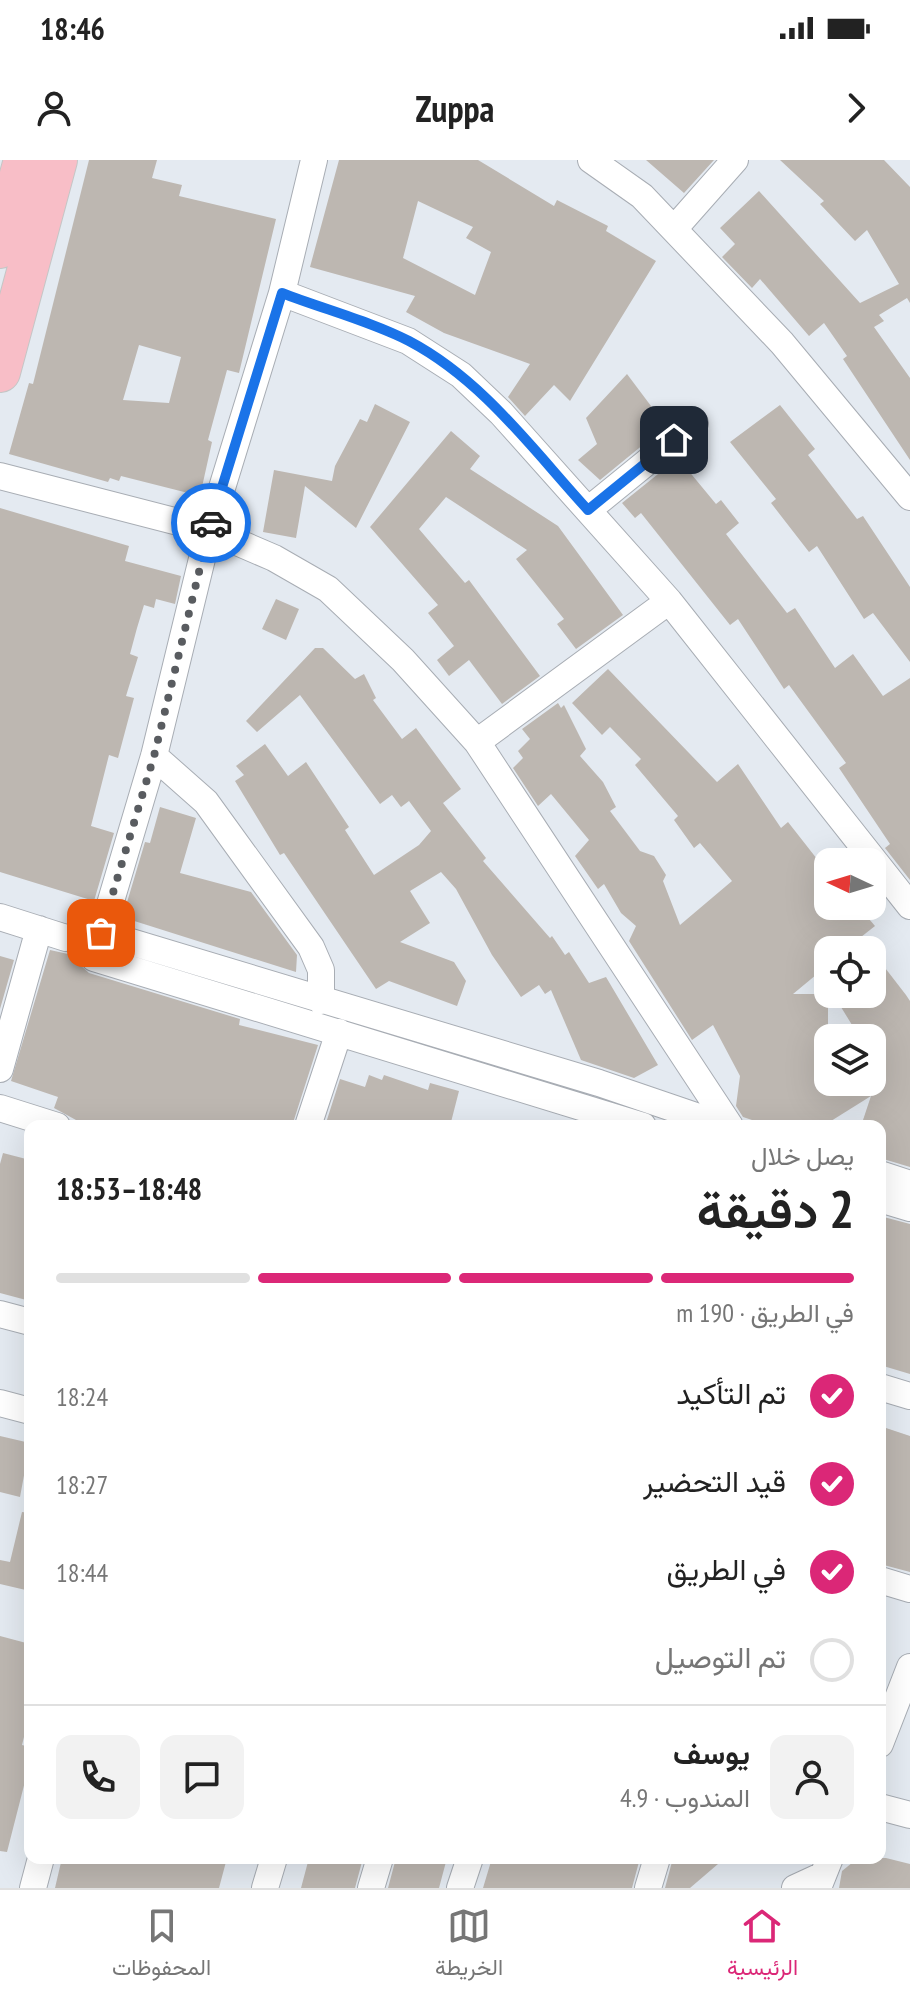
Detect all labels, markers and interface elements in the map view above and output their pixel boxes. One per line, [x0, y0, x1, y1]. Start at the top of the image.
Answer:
text: 18:46 [40, 9, 105, 48]
text: Zuppa [416, 85, 494, 132]
icon: person [32, 86, 76, 130]
icon: forward [834, 86, 878, 130]
pin [640, 406, 708, 474]
icon: home [652, 418, 696, 462]
courier [171, 483, 251, 563]
icon: car [189, 501, 233, 545]
north arrow [814, 848, 886, 920]
map controls [814, 848, 886, 1096]
pin [67, 899, 135, 967]
icon: bag [79, 911, 123, 955]
button: locate [814, 936, 886, 1008]
button: layers [814, 1024, 886, 1096]
text: يصل خلال [751, 1139, 854, 1172]
text: 18:48–18:53 [56, 1169, 202, 1208]
text: 2 دقيقة [696, 1175, 854, 1242]
text: في الطريق · 190 m [676, 1296, 854, 1329]
text: تم التأكيد [676, 1373, 786, 1412]
icon: check [810, 1374, 854, 1418]
text: 18:24 [56, 1380, 108, 1413]
text: قيد التحضير [643, 1461, 786, 1500]
icon: check [810, 1462, 854, 1506]
text: 18:27 [56, 1468, 108, 1501]
text: في الطريق [667, 1549, 786, 1588]
icon: check [810, 1550, 854, 1594]
text: 18:44 [56, 1556, 108, 1589]
text: تم التوصيل [655, 1637, 786, 1676]
text: يوسف [673, 1733, 750, 1772]
button: phone [56, 1735, 140, 1819]
button: chat [160, 1735, 244, 1819]
button: person [770, 1735, 854, 1819]
text: المندوب · 4.9 [620, 1781, 750, 1814]
tab: المحفوظات [112, 1904, 211, 1987]
tab: الخريطة [435, 1904, 503, 1987]
tab: الرئيسية [727, 1904, 798, 1987]

